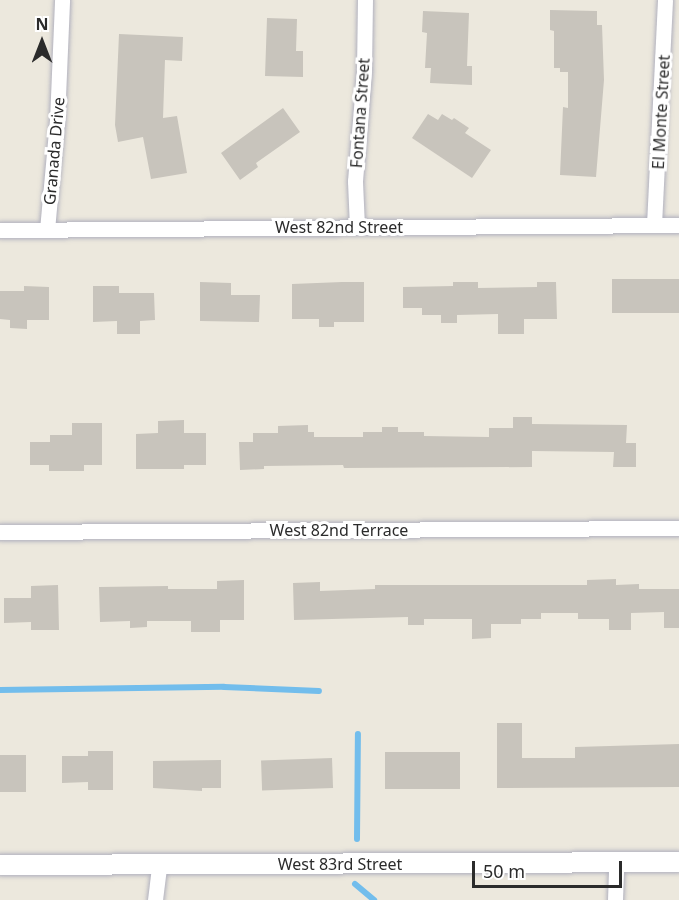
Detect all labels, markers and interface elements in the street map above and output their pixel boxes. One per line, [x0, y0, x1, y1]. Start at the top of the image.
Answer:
north arrow [12, 12, 72, 72]
text: N [35, 13, 49, 35]
street label: El Monte Street [648, 54, 674, 170]
street label: Fontana Street [347, 57, 373, 169]
street label: Granada Drive [40, 96, 68, 206]
street label: West 82nd Street [275, 217, 403, 237]
street label: West 82nd Terrace [270, 520, 408, 540]
scale bar [475, 849, 625, 887]
street label: West 83rd Street [278, 854, 402, 874]
text: 50 m [483, 859, 525, 883]

